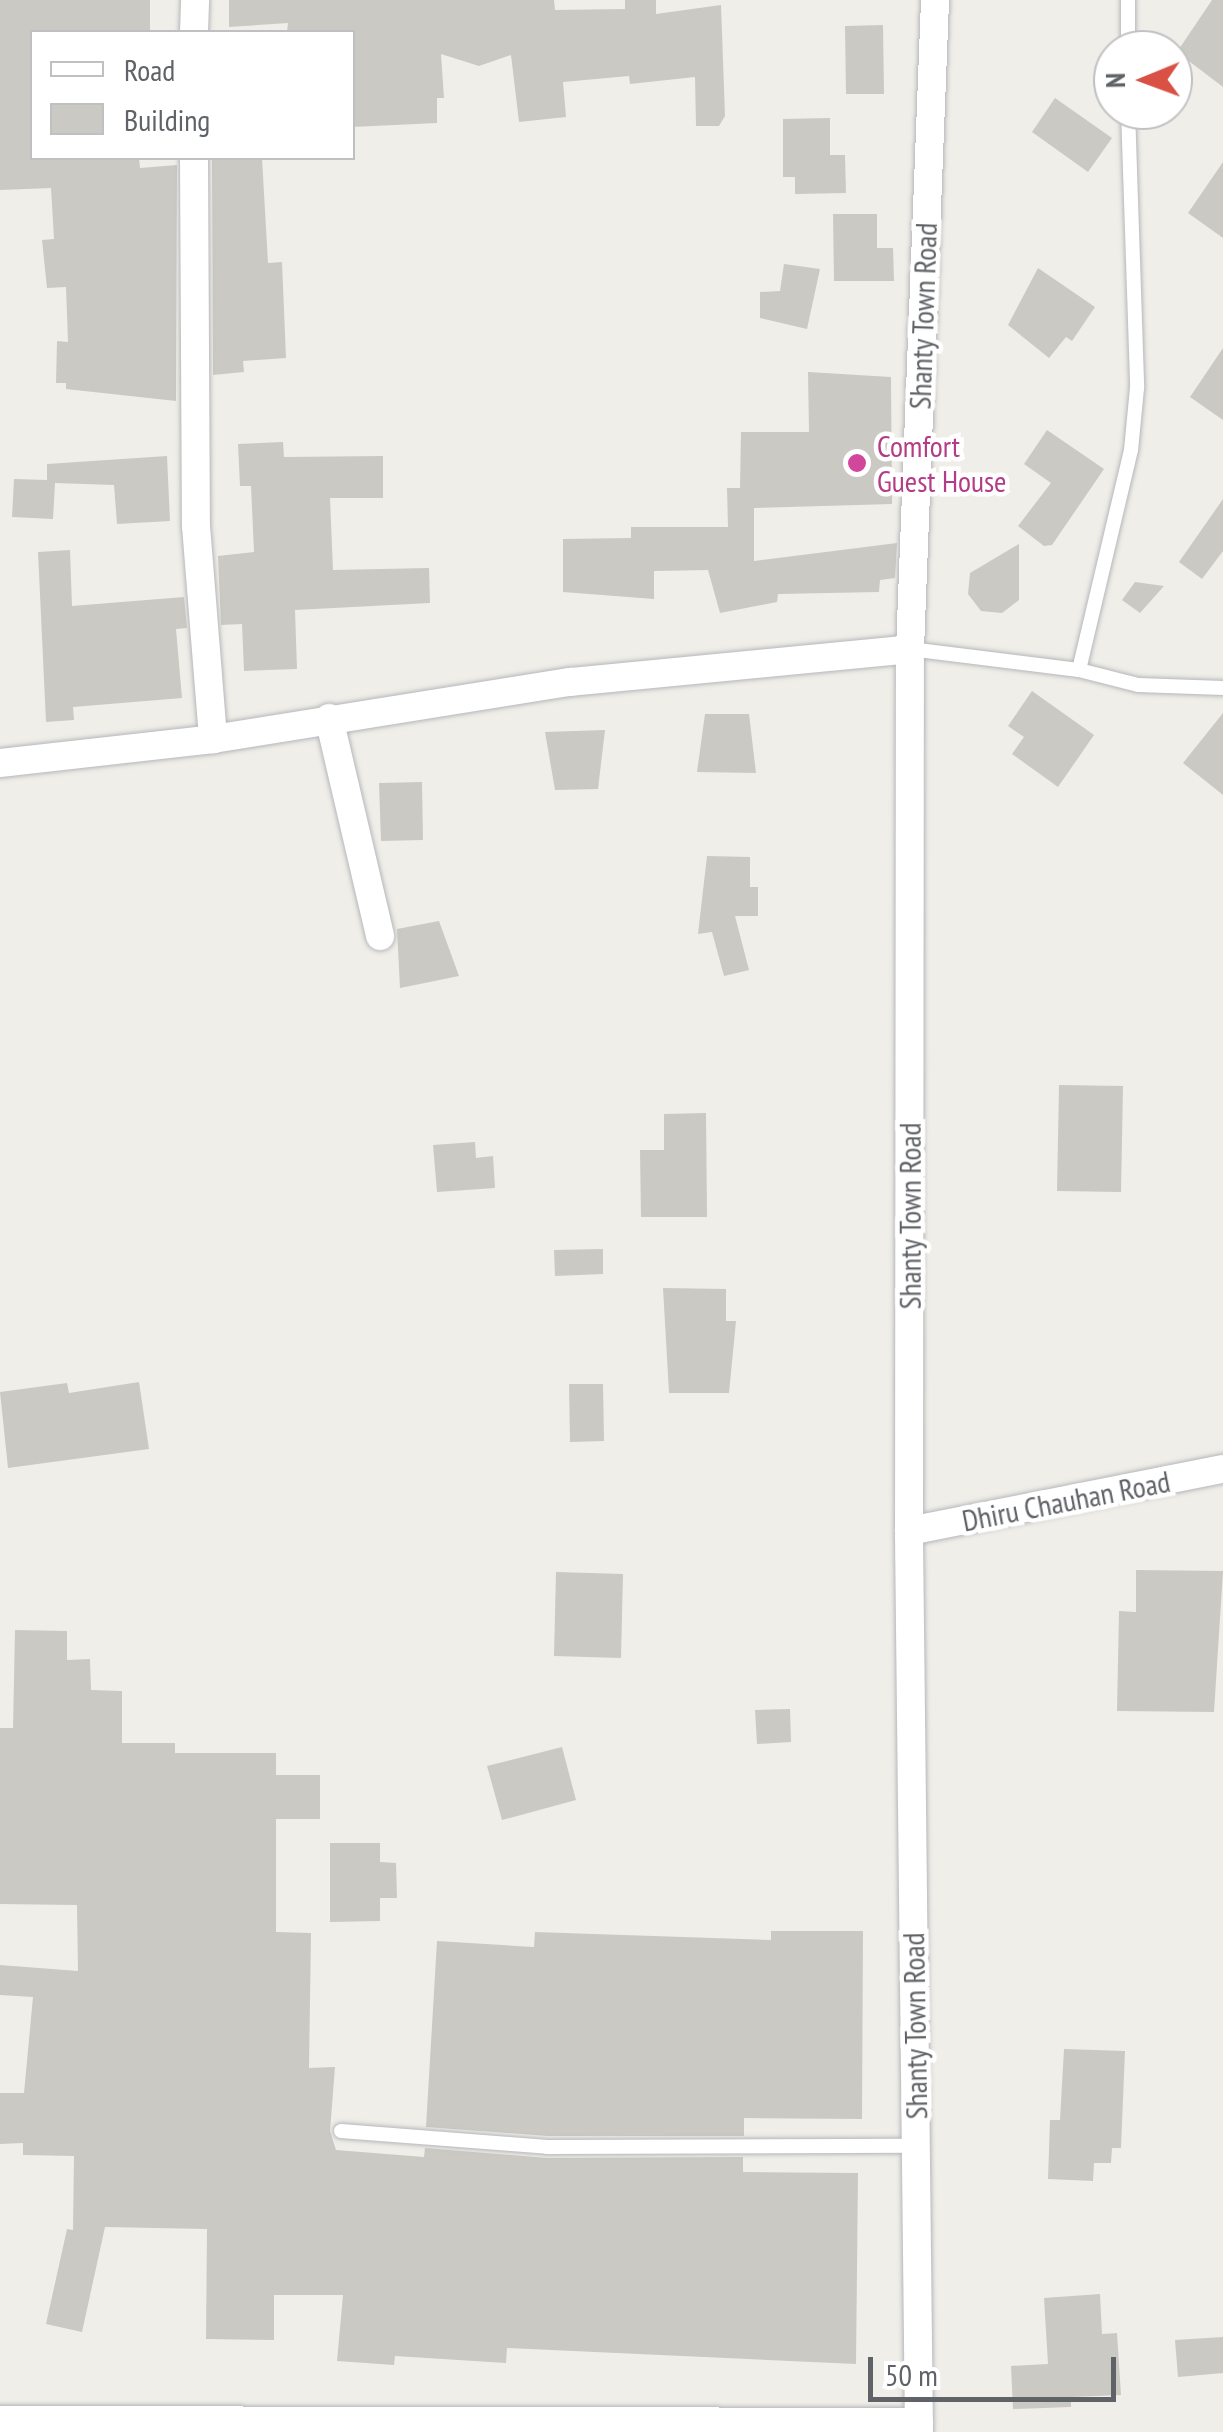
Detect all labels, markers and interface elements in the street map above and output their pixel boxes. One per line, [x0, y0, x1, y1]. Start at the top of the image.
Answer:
legend [30, 30, 355, 160]
north arrow [1093, 30, 1193, 130]
text: Road [124, 50, 175, 89]
text: N [1096, 73, 1133, 88]
text: Building [124, 100, 210, 139]
street label: Shanty Town Road [902, 221, 944, 411]
place label: Comfort Guest House [877, 428, 1007, 498]
marker: Comfort Guest House [846, 452, 868, 474]
street label: Shanty Town Road [892, 1122, 928, 1310]
street label: Dhiru Chauhan Road [959, 1463, 1173, 1539]
street label: Shanty Town Road [895, 1932, 935, 2120]
scale bar [873, 2337, 1120, 2399]
text: 50 m [885, 2355, 938, 2394]

